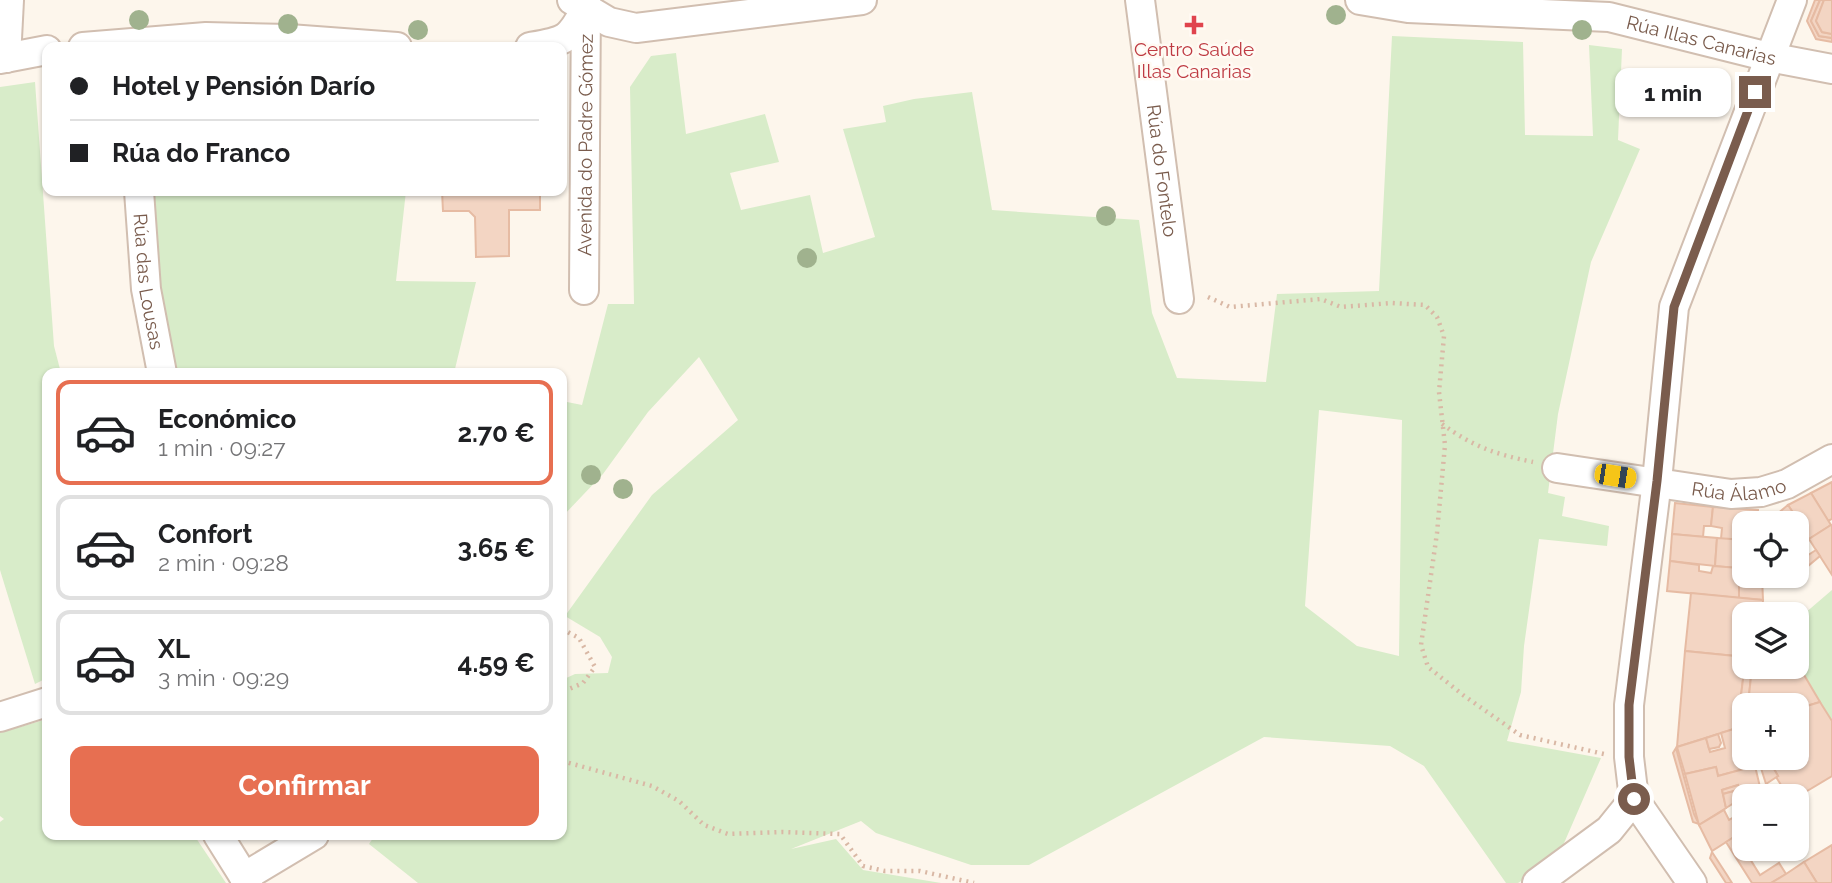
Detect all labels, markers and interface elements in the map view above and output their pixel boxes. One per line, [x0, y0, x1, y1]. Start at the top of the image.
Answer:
street label: Rúa Illas Canarias [1624, 11, 1778, 69]
marker: Centro Saúde Illas Canarias [1184, 15, 1204, 35]
street label: Avenida do Padre Gómez [573, 34, 597, 256]
place label: Centro Saúde Illas Canarias [1134, 38, 1254, 82]
callout: 1 min [1615, 68, 1730, 116]
text: Hotel y Pensión Darío [112, 71, 375, 101]
route end [1739, 76, 1771, 108]
text: 1 min [1644, 79, 1702, 106]
street label: Rúa do Fontelo [1143, 103, 1182, 238]
text: Rúa do Franco [112, 138, 290, 168]
street label: Rúa das Lousas [130, 213, 168, 351]
icon: car [74, 401, 137, 464]
text: Económico [158, 404, 296, 434]
text: 2.70 € [457, 418, 535, 448]
text: 1 min · 09:27 [158, 434, 286, 461]
car [1593, 462, 1638, 490]
street label: Rúa Álamo [1690, 474, 1789, 505]
map controls [1732, 511, 1809, 861]
button: locate [1732, 511, 1809, 588]
icon: car [74, 516, 137, 579]
text: Confort [158, 519, 252, 549]
text: 3.65 € [457, 533, 535, 563]
text: 2 min · 09:28 [158, 549, 289, 576]
button: layers [1732, 602, 1809, 679]
icon: car [74, 631, 137, 694]
text: XL [158, 634, 190, 664]
text: 4.59 € [458, 648, 535, 678]
text: 3 min · 09:29 [158, 664, 289, 691]
button: + [1732, 693, 1809, 770]
button: Confirmar [70, 746, 539, 826]
route start [1618, 783, 1650, 815]
button: − [1732, 784, 1809, 861]

